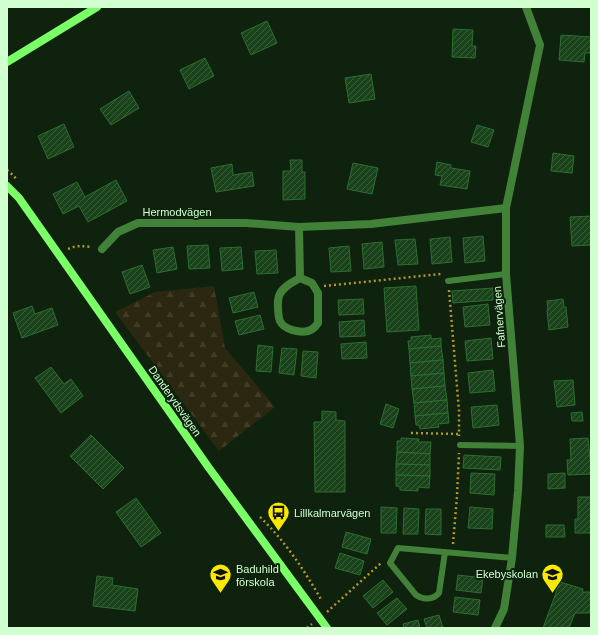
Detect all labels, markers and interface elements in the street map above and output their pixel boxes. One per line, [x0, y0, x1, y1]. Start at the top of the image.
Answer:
street label: Hermodvägen [142, 206, 212, 218]
street label: Fafnervägen [491, 286, 507, 348]
street label: Danderydsvägen [146, 363, 204, 439]
bus stop icon: Lillkalmarvägen [266, 500, 292, 533]
place label: Lillkalmarvägen [294, 507, 370, 519]
school or university icon: Ekebyskolan [540, 561, 566, 594]
school or university icon: Baduhild förskola [208, 562, 234, 595]
place label: Baduhild förskola [236, 563, 279, 588]
place label: Ekebyskolan [476, 568, 538, 580]

